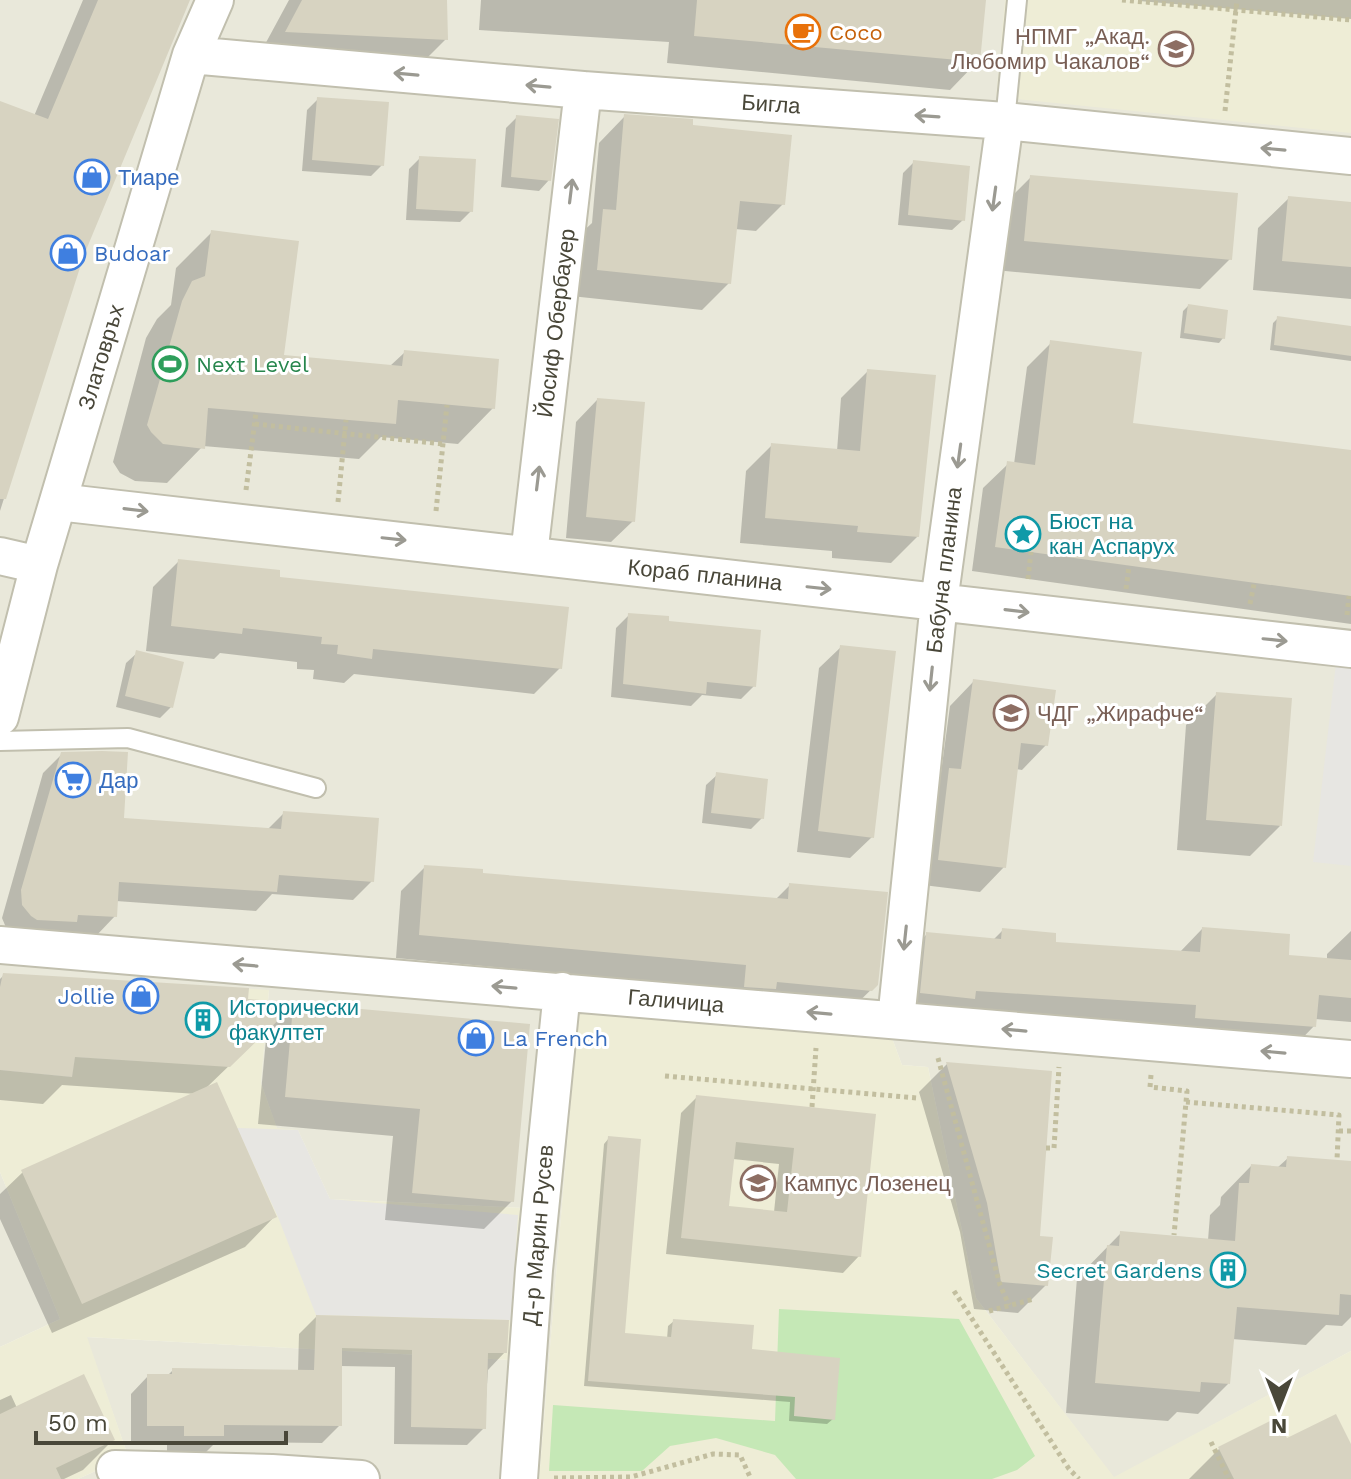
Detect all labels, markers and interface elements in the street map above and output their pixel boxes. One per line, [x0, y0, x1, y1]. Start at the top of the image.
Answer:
cafe icon: Coco [784, 13, 822, 51]
place label: Coco [829, 20, 883, 45]
place label: НПМГ „Акад. Любомир Чакалов“ [951, 24, 1150, 74]
school or university icon: НПМГ „Акад. Любомир Чакалов“ [1157, 30, 1195, 68]
one-way arrow [393, 66, 420, 81]
one-way arrow [525, 78, 552, 93]
street label: Бигла [741, 89, 802, 119]
one-way arrow [914, 108, 941, 123]
one-way arrow [1260, 142, 1287, 157]
shop icon: Тиаре [73, 158, 111, 196]
place label: Тиаре [118, 165, 179, 190]
one-way arrow [564, 179, 579, 205]
one-way arrow [986, 185, 1001, 211]
street label: Йосиф Обербауер [532, 227, 580, 419]
shop icon: Budoar [49, 234, 87, 272]
place label: Budoar [94, 241, 170, 266]
street label: Златовръх [73, 301, 129, 413]
sports icon: Next Level [151, 345, 189, 383]
place label: Next Level [196, 352, 309, 377]
one-way arrow [951, 443, 966, 468]
one-way arrow [531, 465, 546, 491]
street label: Бабуна планина [921, 485, 967, 655]
one-way arrow [122, 503, 148, 518]
place label: Бюст на кан Аспарух [1049, 509, 1175, 559]
place icon: Бюст на кан Аспарух [1004, 515, 1042, 553]
one-way arrow [380, 532, 407, 547]
street label: Кораб планина [626, 554, 784, 596]
one-way arrow [805, 581, 832, 596]
one-way arrow [1004, 604, 1029, 619]
one-way arrow [1261, 633, 1288, 648]
one-way arrow [924, 666, 939, 692]
school or university icon: ЧДГ „Жирафче“ [992, 694, 1030, 732]
place label: ЧДГ „Жирафче“ [1037, 701, 1204, 726]
supermarket icon: Дар [54, 761, 92, 799]
place label: Дар [99, 768, 138, 793]
one-way arrow [897, 924, 912, 951]
one-way arrow [232, 957, 259, 972]
shop icon: Jollie [122, 977, 160, 1015]
one-way arrow [491, 979, 518, 994]
place label: Jollie [58, 984, 115, 1009]
street label: Галичица [627, 984, 726, 1018]
place label: Исторически факултет [229, 995, 359, 1045]
building icon: Исторически факултет [184, 1001, 222, 1039]
one-way arrow [806, 1006, 833, 1021]
shop icon: La French [457, 1019, 495, 1057]
one-way arrow [1001, 1023, 1028, 1038]
place label: La French [502, 1026, 608, 1051]
one-way arrow [1260, 1045, 1287, 1060]
street label: Д-р Марин Русев [518, 1144, 558, 1326]
school or university icon: Кампус Лозенец [739, 1164, 777, 1202]
place label: Кампус Лозенец [784, 1171, 951, 1196]
building icon: Secret Gardens [1209, 1251, 1247, 1289]
place label: Secret Gardens [1036, 1258, 1202, 1283]
north arrow [1239, 1367, 1319, 1447]
scale bar [36, 1395, 286, 1445]
text: 50 m [48, 1409, 108, 1437]
text: N [1271, 1414, 1287, 1439]

